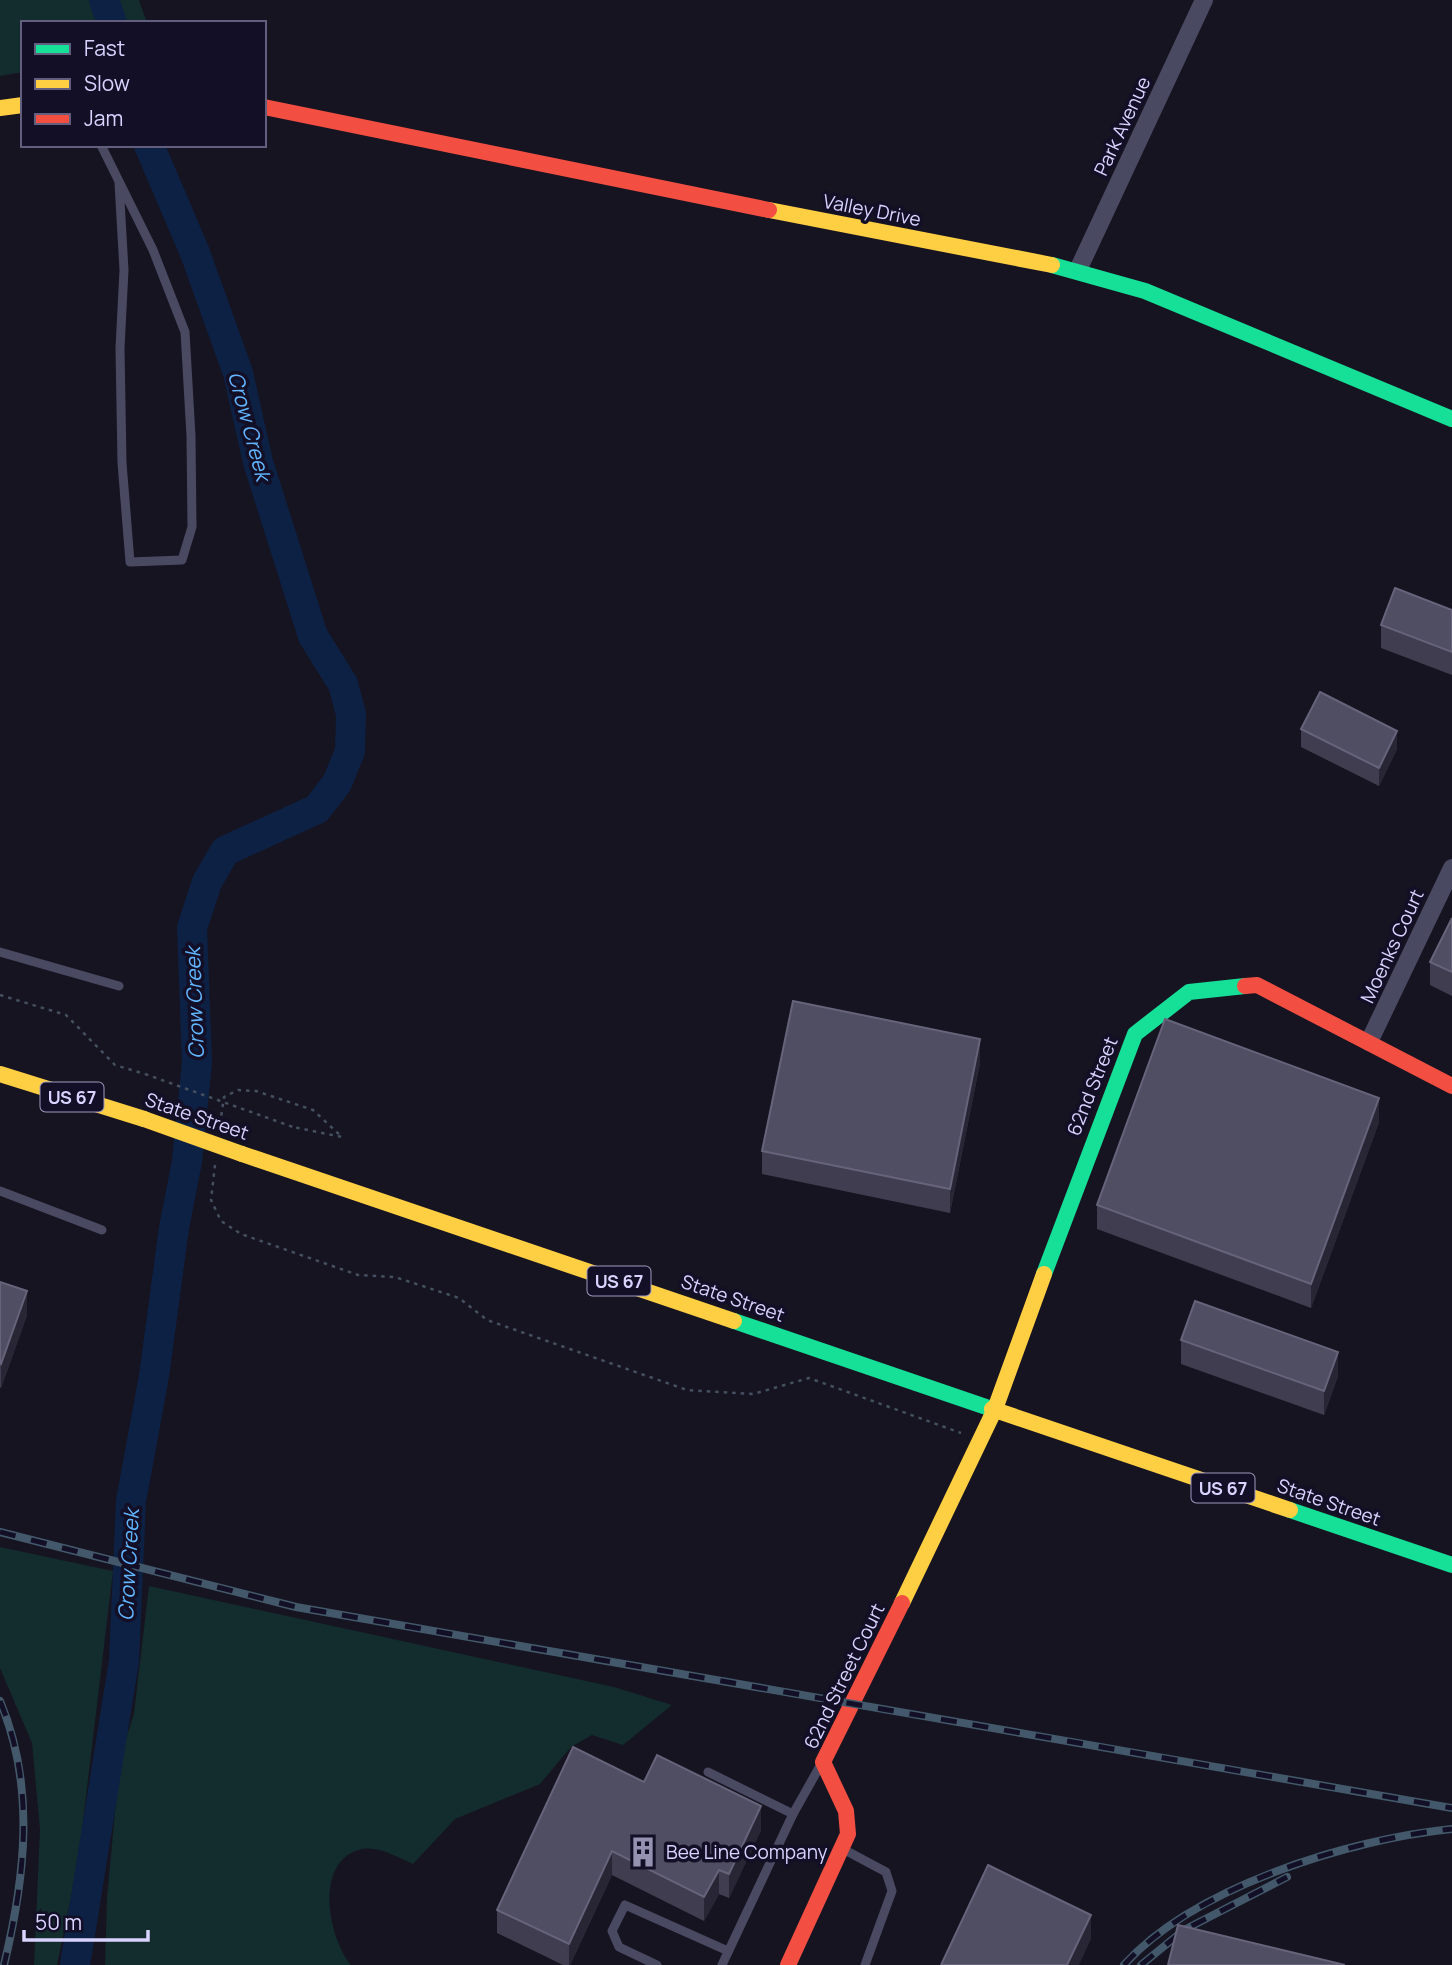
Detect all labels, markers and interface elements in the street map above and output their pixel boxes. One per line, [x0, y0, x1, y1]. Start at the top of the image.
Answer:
legend [21, 21, 266, 147]
text: Fast [84, 34, 125, 62]
text: Slow [84, 69, 130, 97]
street label: Park Avenue [1088, 72, 1156, 180]
text: Jam [84, 104, 123, 132]
street label: Valley Drive [821, 188, 923, 232]
water label: Crow Creek [222, 368, 279, 486]
street label: Moenks Court [1354, 885, 1430, 1007]
water label: Crow Creek [178, 944, 210, 1059]
street label: 62nd Street [1060, 1033, 1124, 1139]
road number: US 67 [41, 1082, 104, 1112]
street label: State Street [142, 1086, 252, 1146]
road number: US 67 [588, 1266, 650, 1296]
street label: State Street [678, 1268, 788, 1328]
street label: State Street [1274, 1472, 1384, 1532]
road number: US 67 [1192, 1474, 1254, 1503]
water label: Crow Creek [111, 1506, 145, 1622]
street label: 62nd Street Court [797, 1599, 891, 1753]
building icon: Bee Line Company [626, 1835, 660, 1869]
place label: Bee Line Company [666, 1839, 828, 1865]
scale bar [24, 1898, 149, 1942]
text: 50 m [35, 1908, 82, 1936]

